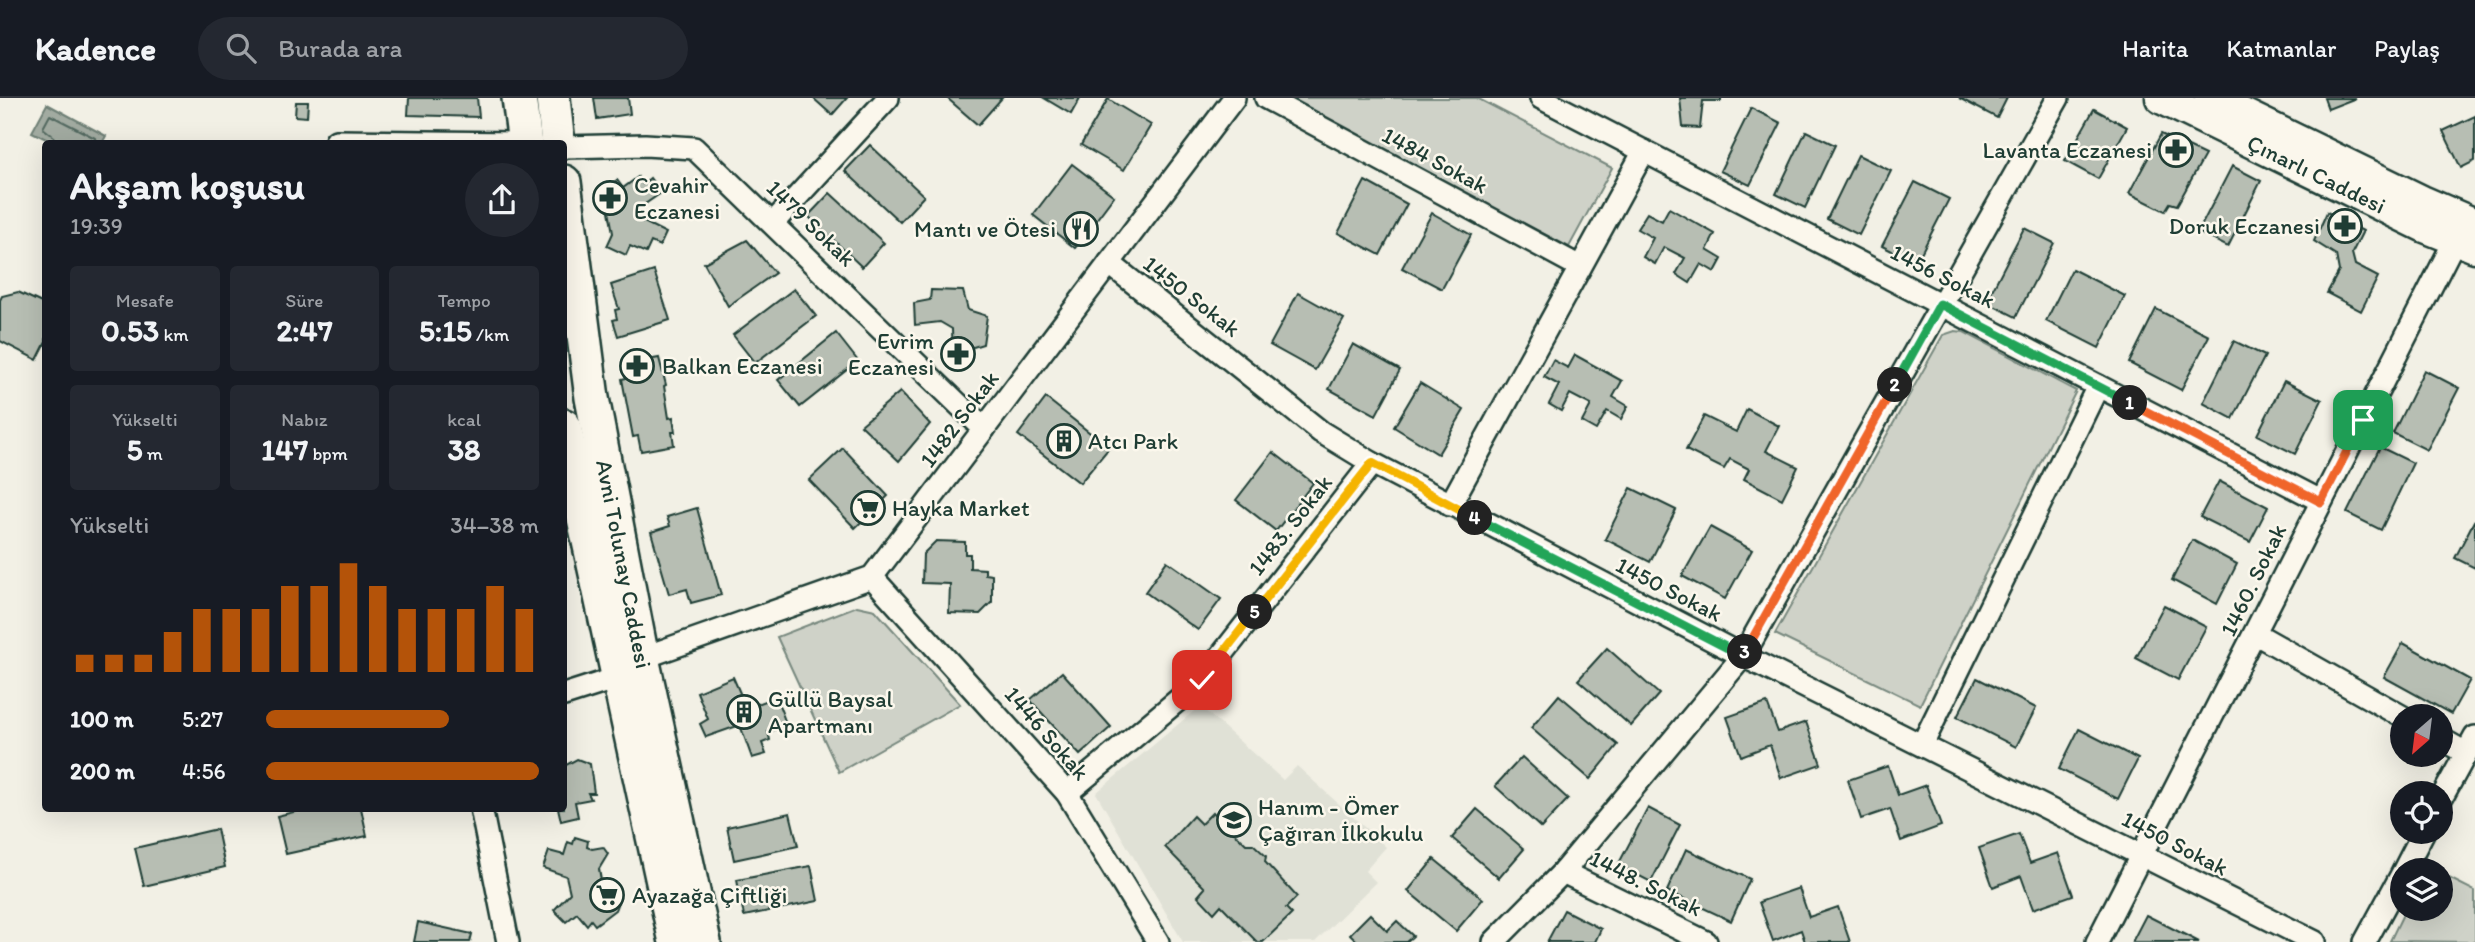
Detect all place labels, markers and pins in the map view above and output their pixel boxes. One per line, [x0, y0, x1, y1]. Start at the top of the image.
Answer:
pharmacy icon: Lavanta Eczanesi [2157, 131, 2195, 169]
place label: Lavanta Eczanesi [1983, 136, 2152, 164]
place label: Cevahir Eczanesi [634, 171, 720, 225]
pharmacy icon: Cevahir Eczanesi [591, 179, 629, 217]
pharmacy icon: Doruk Eczanesi [2326, 207, 2364, 245]
restaurant icon: Mantı ve Ötesi [1062, 210, 1100, 248]
place label: Doruk Eczanesi [2169, 212, 2320, 240]
place label: Mantı ve Ötesi [914, 215, 1056, 243]
place label: Evrim Eczanesi [848, 327, 934, 381]
pharmacy icon: Evrim Eczanesi [939, 335, 977, 373]
pharmacy icon: Balkan Eczanesi [618, 347, 656, 385]
place label: Balkan Eczanesi [662, 352, 823, 380]
pin: 2 [1878, 368, 1912, 402]
pin: 1 [2112, 386, 2148, 420]
pin [2333, 390, 2393, 450]
building icon: Atcı Park [1045, 422, 1083, 460]
place label: Atcı Park [1088, 427, 1178, 455]
supermarket icon: Hayka Market [849, 489, 887, 527]
place label: Hayka Market [892, 494, 1030, 522]
pin: 4 [1458, 500, 1492, 536]
pin: 5 [1238, 594, 1272, 630]
pin: 3 [1728, 634, 1762, 670]
pin [1172, 650, 1232, 710]
place label: Güllü Baysal Apartmanı [768, 685, 893, 739]
building icon: Güllü Baysal Apartmanı [725, 693, 763, 731]
place label: Hanım - Ömer Çağıran İlkokulu [1258, 793, 1424, 847]
school or university icon: Hanım - Ömer Çağıran İlkokulu [1215, 801, 1253, 839]
supermarket icon: Ayazağa Çiftliği [588, 876, 626, 914]
place label: Ayazağa Çiftliği [632, 881, 787, 909]

